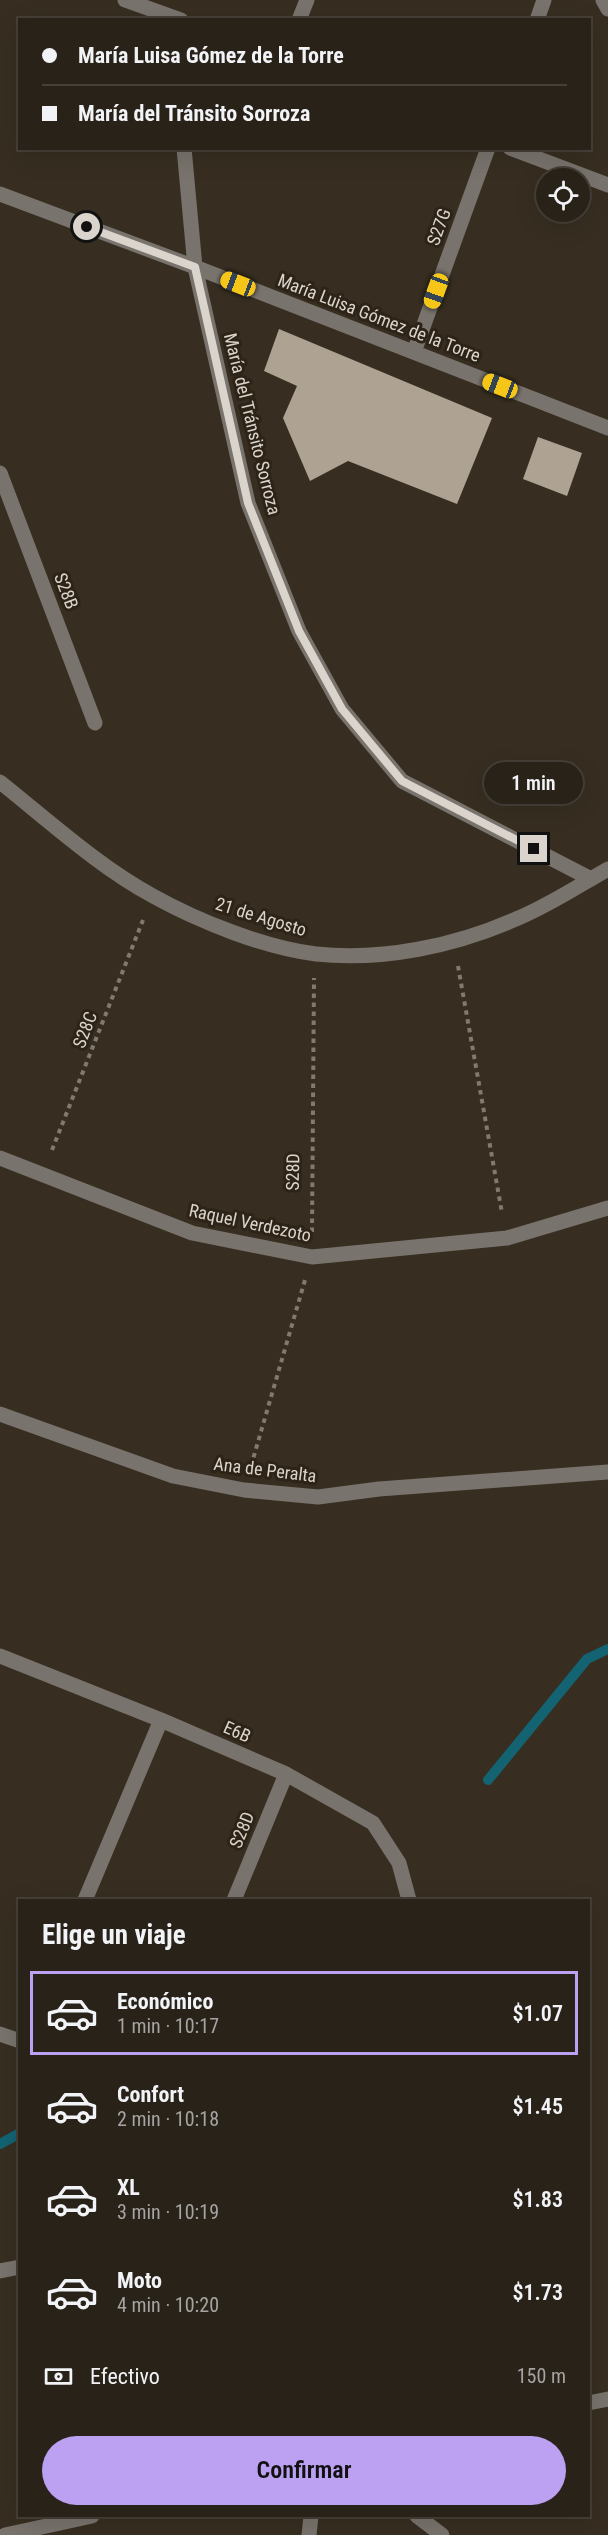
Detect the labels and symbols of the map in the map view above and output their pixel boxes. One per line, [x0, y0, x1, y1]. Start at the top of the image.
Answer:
street label: S27G [422, 206, 455, 248]
route start [73, 213, 100, 240]
car [218, 269, 258, 299]
street label: María Luisa Gómez de la Torre [275, 269, 483, 366]
car [421, 271, 451, 311]
street label: María del Tránsito Sorroza [220, 331, 285, 517]
car [480, 371, 520, 401]
street label: S28B [50, 570, 83, 612]
callout: 1 min [484, 762, 584, 804]
route end [520, 835, 547, 862]
street label: 21 de Agosto [213, 893, 309, 940]
street label: S28C [68, 1009, 101, 1051]
street label: S28D [282, 1153, 303, 1191]
street label: Raquel Verdezoto [187, 1199, 313, 1246]
street label: Ana de Peralta [212, 1453, 318, 1486]
street label: E6B [220, 1716, 254, 1747]
street label: S28D [225, 1809, 258, 1851]

